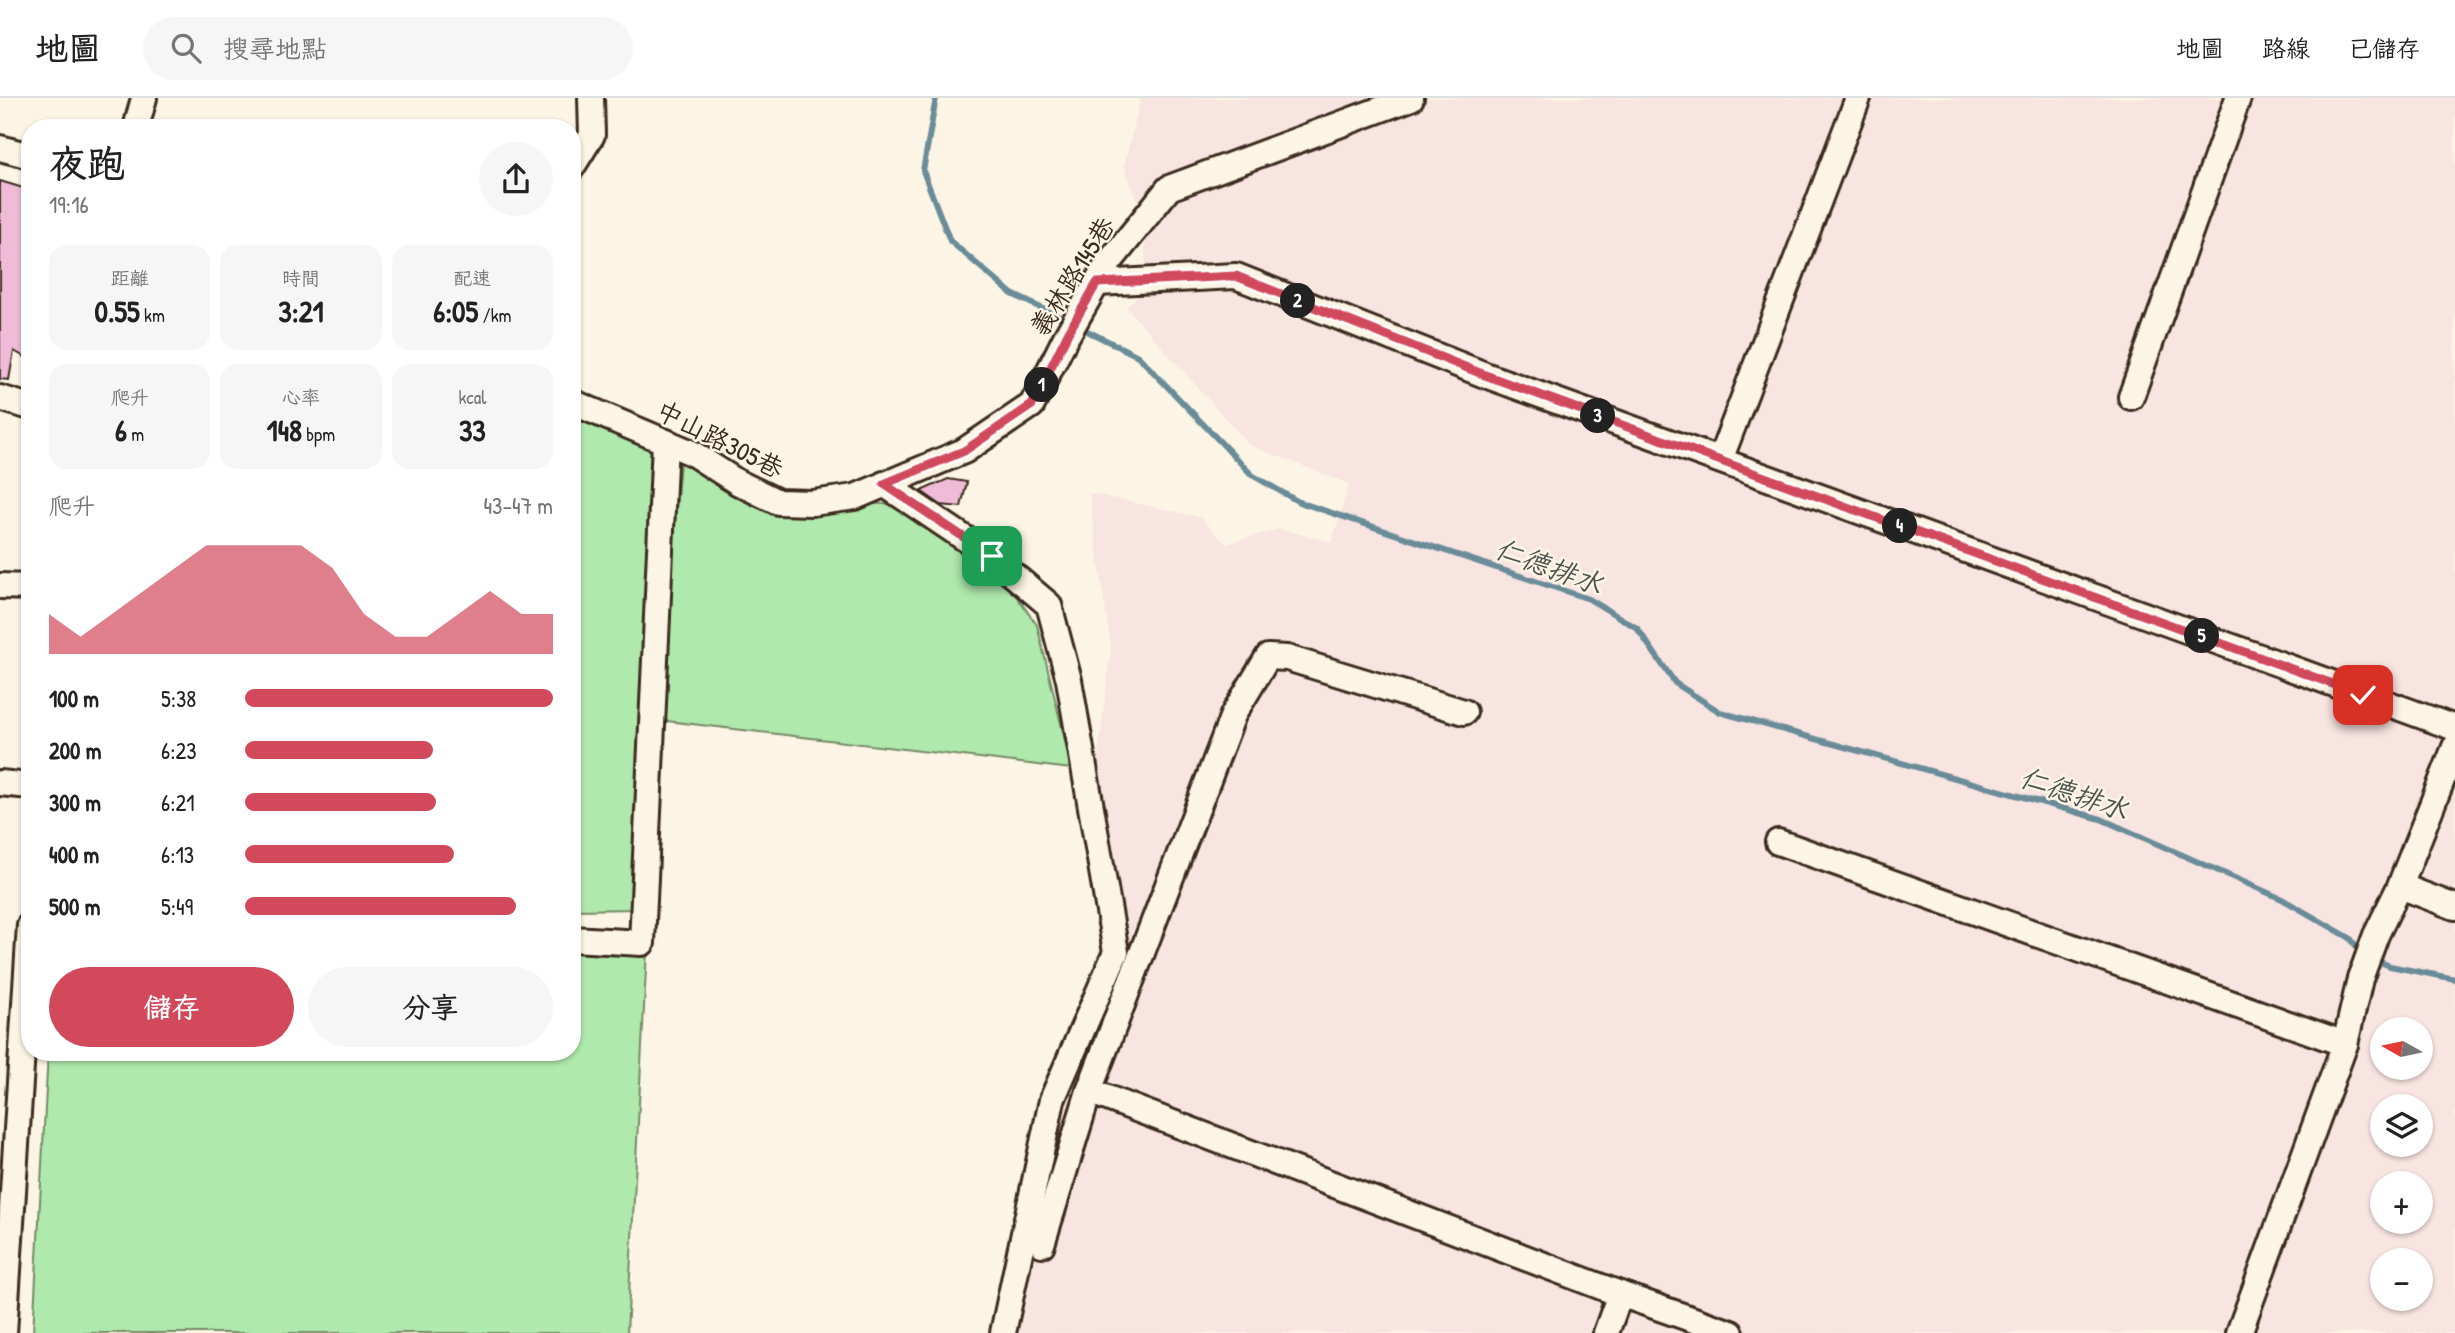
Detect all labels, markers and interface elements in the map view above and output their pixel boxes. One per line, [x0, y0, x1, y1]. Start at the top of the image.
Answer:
search box [143, 17, 633, 80]
text: 地圖 [35, 26, 101, 70]
icon: search [167, 29, 205, 67]
text: 搜尋地點 [223, 31, 327, 66]
text: 地圖 [2176, 32, 2224, 64]
text: 路線 [2262, 32, 2310, 64]
text: 已儲存 [2348, 32, 2420, 64]
text: 夜跑 [49, 137, 125, 189]
button: share [479, 142, 553, 216]
text: 19:16 [49, 189, 89, 220]
street label: 義林路145巷 [1022, 210, 1122, 342]
text: 距離 [111, 265, 149, 291]
text: 時間 [282, 265, 320, 291]
text: 配速 [453, 265, 491, 291]
pin: 2 [1280, 284, 1316, 318]
text: 2 [1293, 287, 1302, 313]
text: 0.55 [94, 291, 140, 331]
text: 3:21 [278, 291, 324, 331]
text: 6:05 [433, 291, 478, 331]
text: km [140, 302, 165, 328]
text: /km [478, 302, 511, 328]
pin: 1 [1024, 368, 1060, 402]
text: 1 [1038, 371, 1045, 397]
text: 爬升 [111, 384, 149, 410]
text: 心率 [282, 384, 320, 410]
text: kcal [458, 384, 486, 410]
street label: 中山路305巷 [650, 392, 790, 486]
pin: 3 [1580, 398, 1616, 434]
text: 3 [1593, 402, 1602, 428]
text: 6 [115, 410, 127, 450]
text: 148 [267, 410, 302, 450]
text: 33 [459, 410, 486, 450]
text: m [127, 421, 144, 447]
text: bpm [302, 421, 335, 447]
text: 爬升 [49, 490, 95, 521]
text: 43–47 m [483, 490, 553, 521]
pin: 4 [1882, 508, 1918, 544]
text: 4 [1896, 512, 1903, 538]
pin [962, 526, 1022, 586]
water label: 仁德排水 [1490, 529, 1609, 603]
icon: arrive [973, 537, 1011, 575]
pin: 5 [2184, 618, 2220, 654]
text: 5 [2197, 622, 2206, 648]
pin [2333, 665, 2393, 725]
icon: check [2344, 676, 2382, 714]
text: 100 m [49, 683, 99, 714]
text: 5:38 [161, 683, 196, 714]
text: 200 m [49, 735, 101, 766]
text: 6:23 [161, 735, 197, 766]
water label: 仁德排水 [2015, 758, 2134, 829]
text: 300 m [49, 787, 101, 818]
text: 6:21 [161, 787, 195, 818]
text: 400 m [49, 839, 99, 870]
text: 6:13 [161, 839, 194, 870]
text: 500 m [49, 891, 100, 922]
text: 5:49 [161, 891, 193, 922]
button: 儲存 [49, 967, 294, 1047]
button: 分享 [308, 967, 553, 1047]
north arrow [2370, 1017, 2432, 1080]
map controls [2370, 1017, 2433, 1311]
button: layers [2370, 1094, 2433, 1157]
button: + [2370, 1171, 2433, 1234]
button: − [2370, 1248, 2433, 1311]

